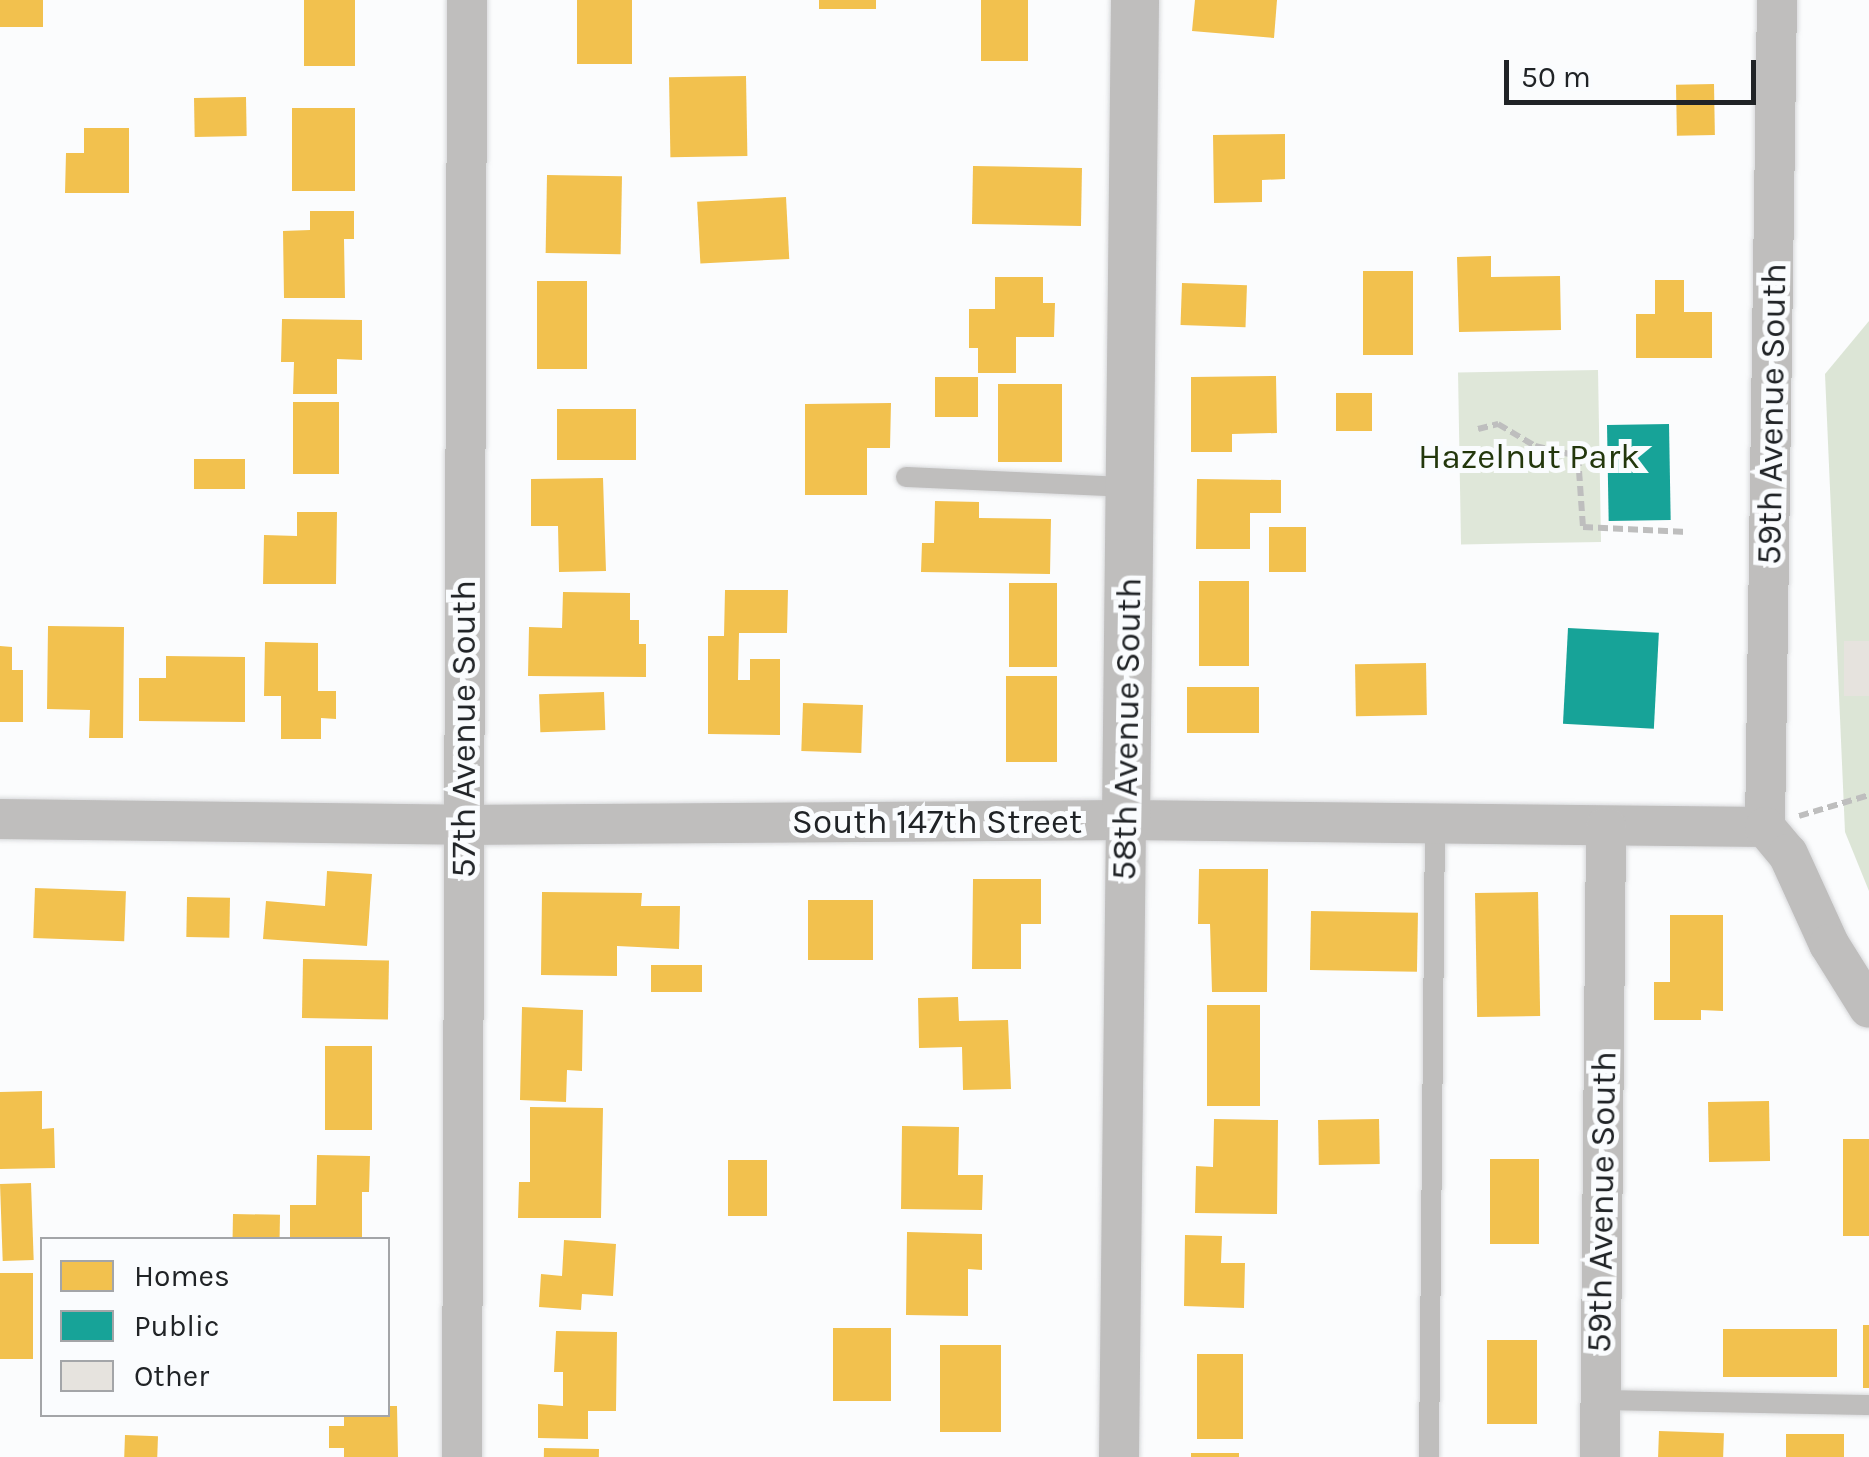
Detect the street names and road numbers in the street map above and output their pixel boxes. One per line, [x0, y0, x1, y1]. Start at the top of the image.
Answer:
street label: 59th Avenue South [1748, 263, 1796, 565]
street label: 58th Avenue South [1103, 577, 1151, 881]
street label: 57th Avenue South [443, 580, 485, 878]
street label: South 147th Street [792, 801, 1082, 843]
street label: 59th Avenue South [1578, 1051, 1626, 1353]

